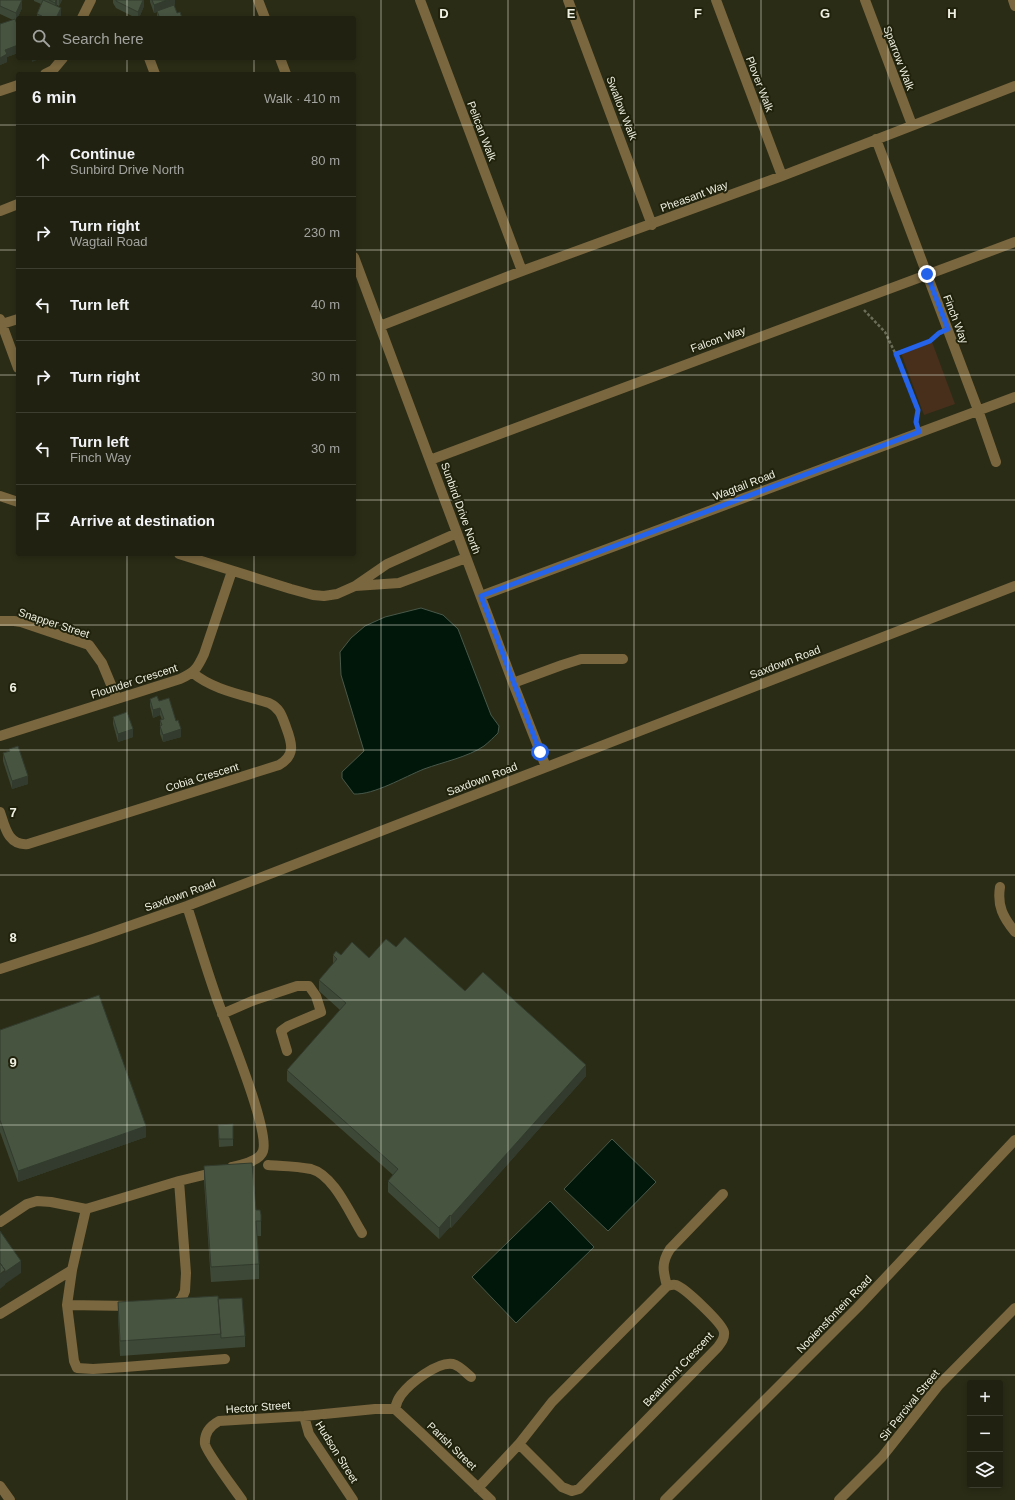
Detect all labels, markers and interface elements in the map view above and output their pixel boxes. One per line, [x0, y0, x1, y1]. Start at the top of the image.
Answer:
text: D [439, 6, 449, 21]
text: E [567, 6, 576, 21]
text: F [694, 6, 702, 21]
text: G [820, 6, 830, 21]
text: H [947, 6, 957, 21]
search box [16, 16, 356, 60]
street label: Sparrow Walk [881, 24, 917, 92]
icon: search [30, 27, 52, 49]
text: Search here [62, 30, 144, 47]
street label: Plover Walk [744, 55, 776, 114]
street label: Swallow Walk [604, 74, 640, 142]
text: 6 min [32, 88, 76, 107]
text: Walk · 410 m [264, 91, 340, 106]
street label: Pelican Walk [465, 99, 499, 163]
text: Continue [70, 145, 135, 162]
icon: ahead [32, 150, 54, 172]
text: 80 m [311, 153, 340, 168]
text: Sunbird Drive North [70, 162, 184, 177]
street label: Pheasant Way [659, 178, 730, 214]
text: Turn right [70, 217, 140, 234]
icon: right [32, 222, 54, 244]
text: 230 m [304, 225, 340, 240]
text: Wagtail Road [70, 234, 148, 249]
route end [918, 265, 936, 283]
street label: Finch Way [941, 293, 971, 346]
icon: left [32, 294, 54, 316]
text: Turn left [70, 296, 129, 313]
text: 40 m [311, 297, 340, 312]
street label: Falcon Way [689, 323, 748, 355]
icon: right [32, 366, 54, 388]
text: Turn right [70, 368, 140, 385]
text: 30 m [311, 369, 340, 384]
text: Turn left [70, 433, 129, 450]
icon: left [32, 438, 54, 460]
text: 30 m [311, 441, 340, 456]
text: Finch Way [70, 450, 131, 465]
street label: Sunbird Drive North [439, 461, 483, 555]
street label: Wagtail Road [711, 468, 777, 502]
icon: arrive [32, 510, 54, 532]
text: Arrive at destination [70, 512, 215, 529]
street label: Snapper Street [17, 606, 91, 640]
street label: Saxdown Road [748, 643, 822, 681]
street label: Flounder Crescent [89, 661, 179, 701]
text: 6 [9, 680, 17, 695]
route start [531, 743, 549, 761]
street label: Cobia Crescent [164, 760, 240, 794]
street label: Saxdown Road [445, 760, 519, 798]
text: 7 [9, 805, 17, 820]
street label: Saxdown Road [143, 877, 217, 913]
text: 8 [9, 930, 17, 945]
text: 9 [9, 1055, 17, 1070]
street label: Nooiensfontein Road [794, 1273, 874, 1355]
street label: Beaumont Crescent [640, 1329, 716, 1409]
street label: Sir Percival Street [877, 1367, 941, 1443]
map controls [967, 1380, 1003, 1488]
button: + [967, 1380, 1003, 1416]
street label: Hector Street [225, 1399, 291, 1415]
button: − [967, 1416, 1003, 1452]
street label: Hudson Street [313, 1419, 361, 1485]
street label: Parish Street [425, 1420, 479, 1472]
button: layers [967, 1452, 1003, 1488]

